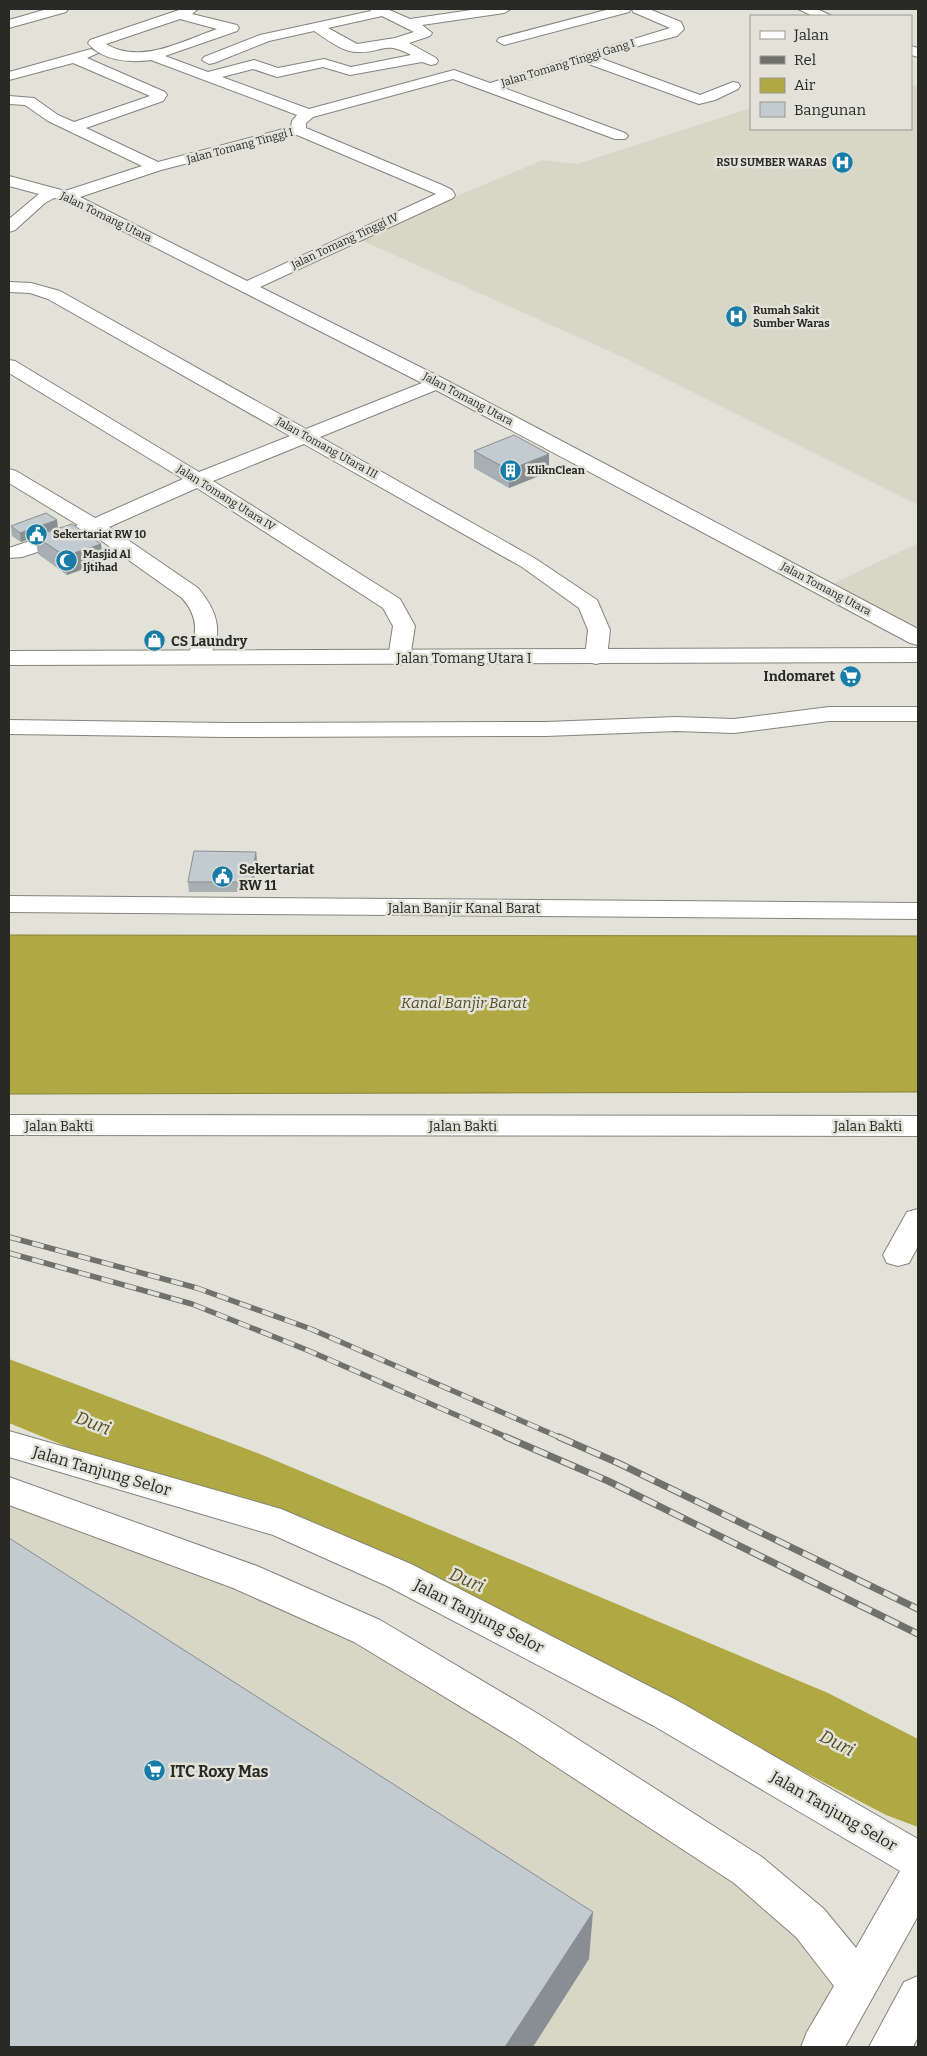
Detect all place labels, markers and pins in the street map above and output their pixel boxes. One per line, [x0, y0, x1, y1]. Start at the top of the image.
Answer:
hospital icon: RSU SUMBER WARAS [831, 150, 855, 174]
place label: RSU SUMBER WARAS [716, 156, 827, 169]
hospital icon: Rumah Sakit Sumber Waras [725, 304, 749, 328]
place label: Rumah Sakit Sumber Waras [753, 304, 830, 330]
building icon: KliknClean [499, 458, 523, 482]
place label: KliknClean [527, 464, 585, 477]
public building icon: Sekertariat RW 10 [25, 522, 49, 546]
place label: Sekertariat RW 10 [53, 528, 146, 541]
mosque icon: Masjid Al Ijtihad [55, 548, 79, 572]
place label: Masjid Al Ijtihad [83, 548, 131, 574]
shop icon: CS Laundry [143, 629, 167, 653]
place label: CS Laundry [171, 633, 247, 650]
supermarket icon: Indomaret [839, 664, 863, 688]
place label: Indomaret [764, 668, 835, 685]
place label: Sekertariat RW 11 [239, 861, 315, 894]
public building icon: Sekertariat RW 11 [211, 865, 235, 889]
supermarket icon: ITC Roxy Mas [142, 1759, 166, 1783]
place label: ITC Roxy Mas [170, 1762, 269, 1781]

